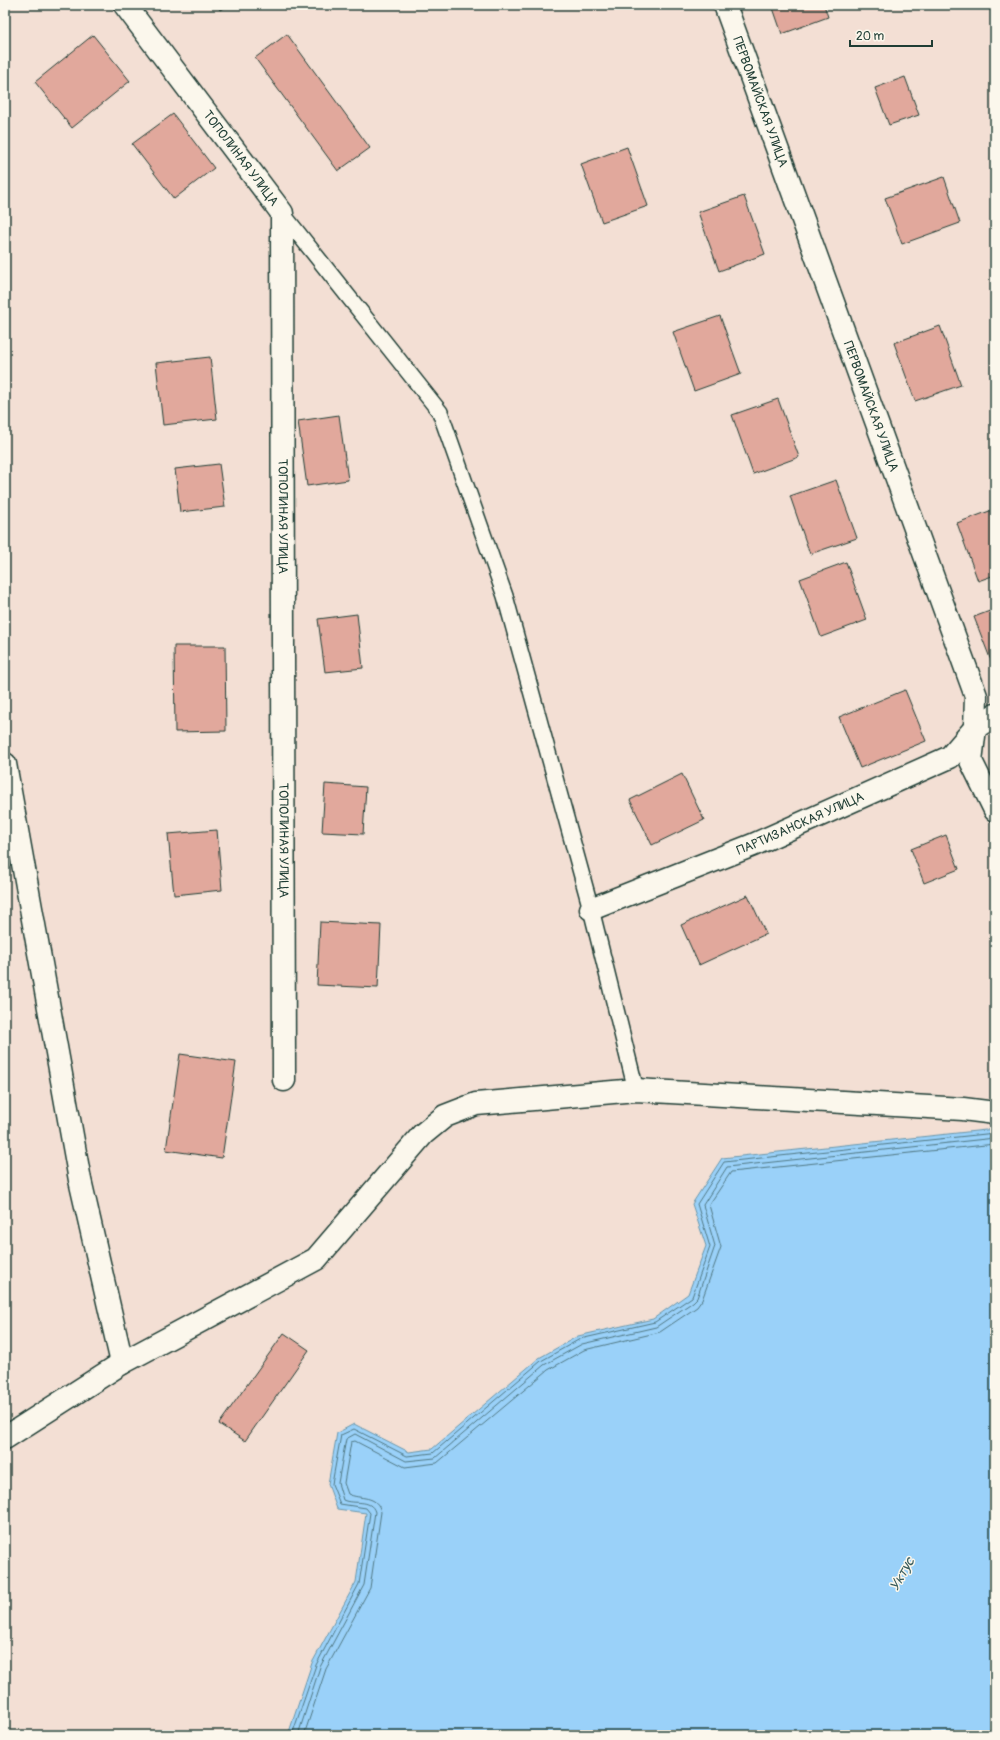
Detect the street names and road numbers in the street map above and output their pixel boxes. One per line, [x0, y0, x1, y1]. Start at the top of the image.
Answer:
street label: ПЕРВОМАЙСКАЯ УЛИЦА [729, 34, 791, 170]
street label: ТОПОЛИНАЯ УЛИЦА [200, 107, 282, 210]
street label: ПЕРВОМАЙСКАЯ УЛИЦА [840, 339, 902, 474]
street label: ТОПОЛИНАЯ УЛИЦА [275, 459, 291, 575]
street label: ТОПОЛИНАЯ УЛИЦА [275, 783, 292, 899]
street label: ПАРТИЗАНСКАЯ УЛИЦА [734, 788, 867, 859]

